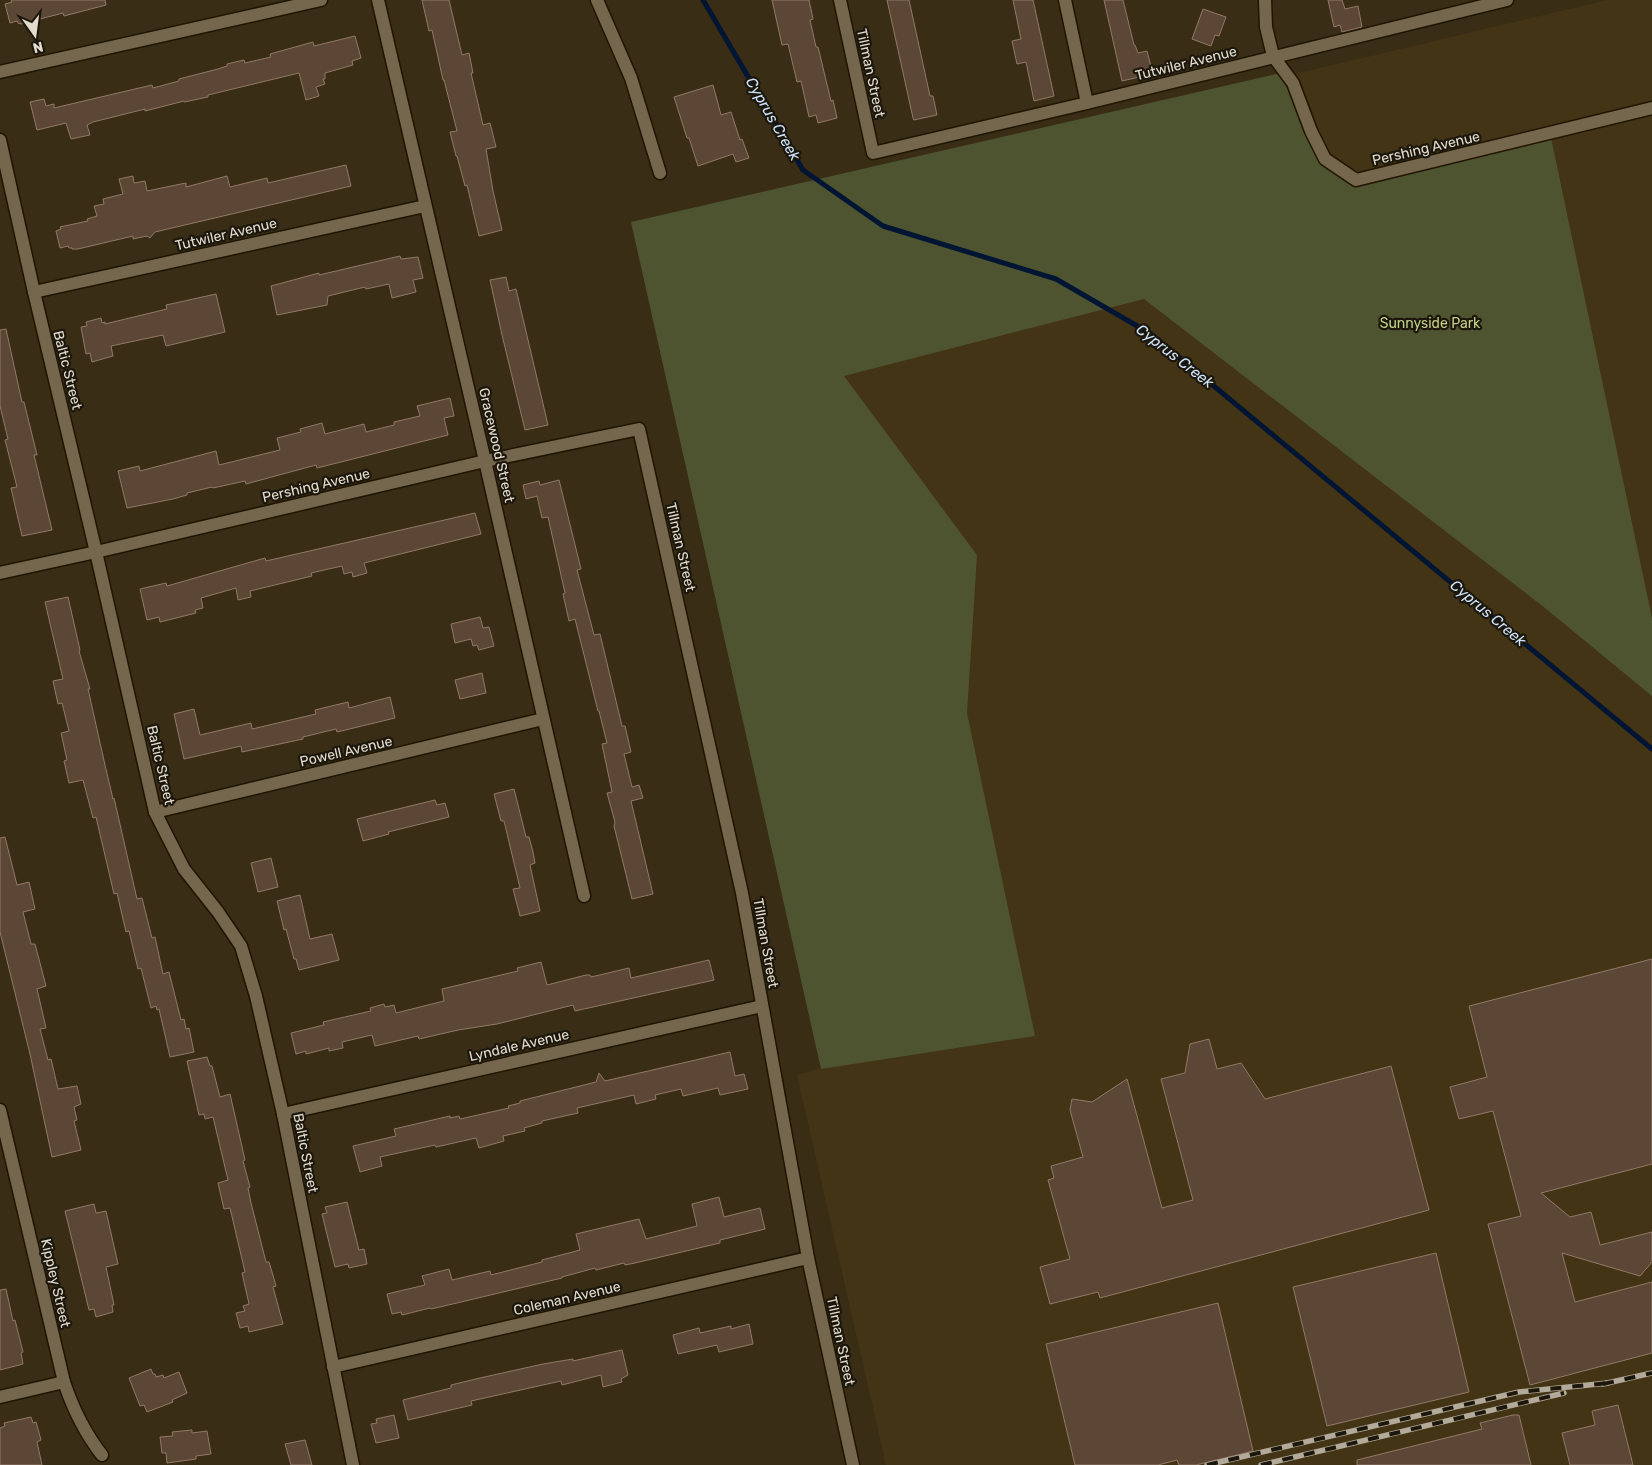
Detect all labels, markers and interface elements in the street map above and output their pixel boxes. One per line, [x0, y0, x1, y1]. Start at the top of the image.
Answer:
north arrow [10, 10, 60, 60]
street label: Tillman Street [853, 27, 888, 120]
text: N [31, 38, 45, 57]
street label: Tutwiler Avenue [1134, 43, 1239, 84]
water label: Cyprus Creek [742, 74, 804, 164]
street label: Pershing Avenue [1371, 128, 1482, 169]
street label: Tutwiler Avenue [174, 214, 279, 254]
park label: Sunnyside Park [1380, 315, 1481, 332]
water label: Cyprus Creek [1133, 320, 1218, 392]
street label: Baltic Street [49, 329, 86, 412]
street label: Gracewood Street [475, 386, 518, 505]
street label: Pershing Avenue [261, 465, 372, 506]
street label: Tillman Street [662, 501, 699, 594]
water label: Cyprus Creek [1446, 576, 1530, 650]
street label: Baltic Street [143, 724, 178, 807]
street label: Powell Avenue [298, 733, 394, 770]
street label: Tillman Street [749, 897, 782, 990]
street label: Lyndale Avenue [467, 1026, 571, 1065]
street label: Baltic Street [289, 1112, 322, 1195]
street label: Kippley Street [37, 1237, 74, 1330]
street label: Coleman Avenue [512, 1278, 622, 1319]
street label: Tillman Street [823, 1295, 858, 1388]

